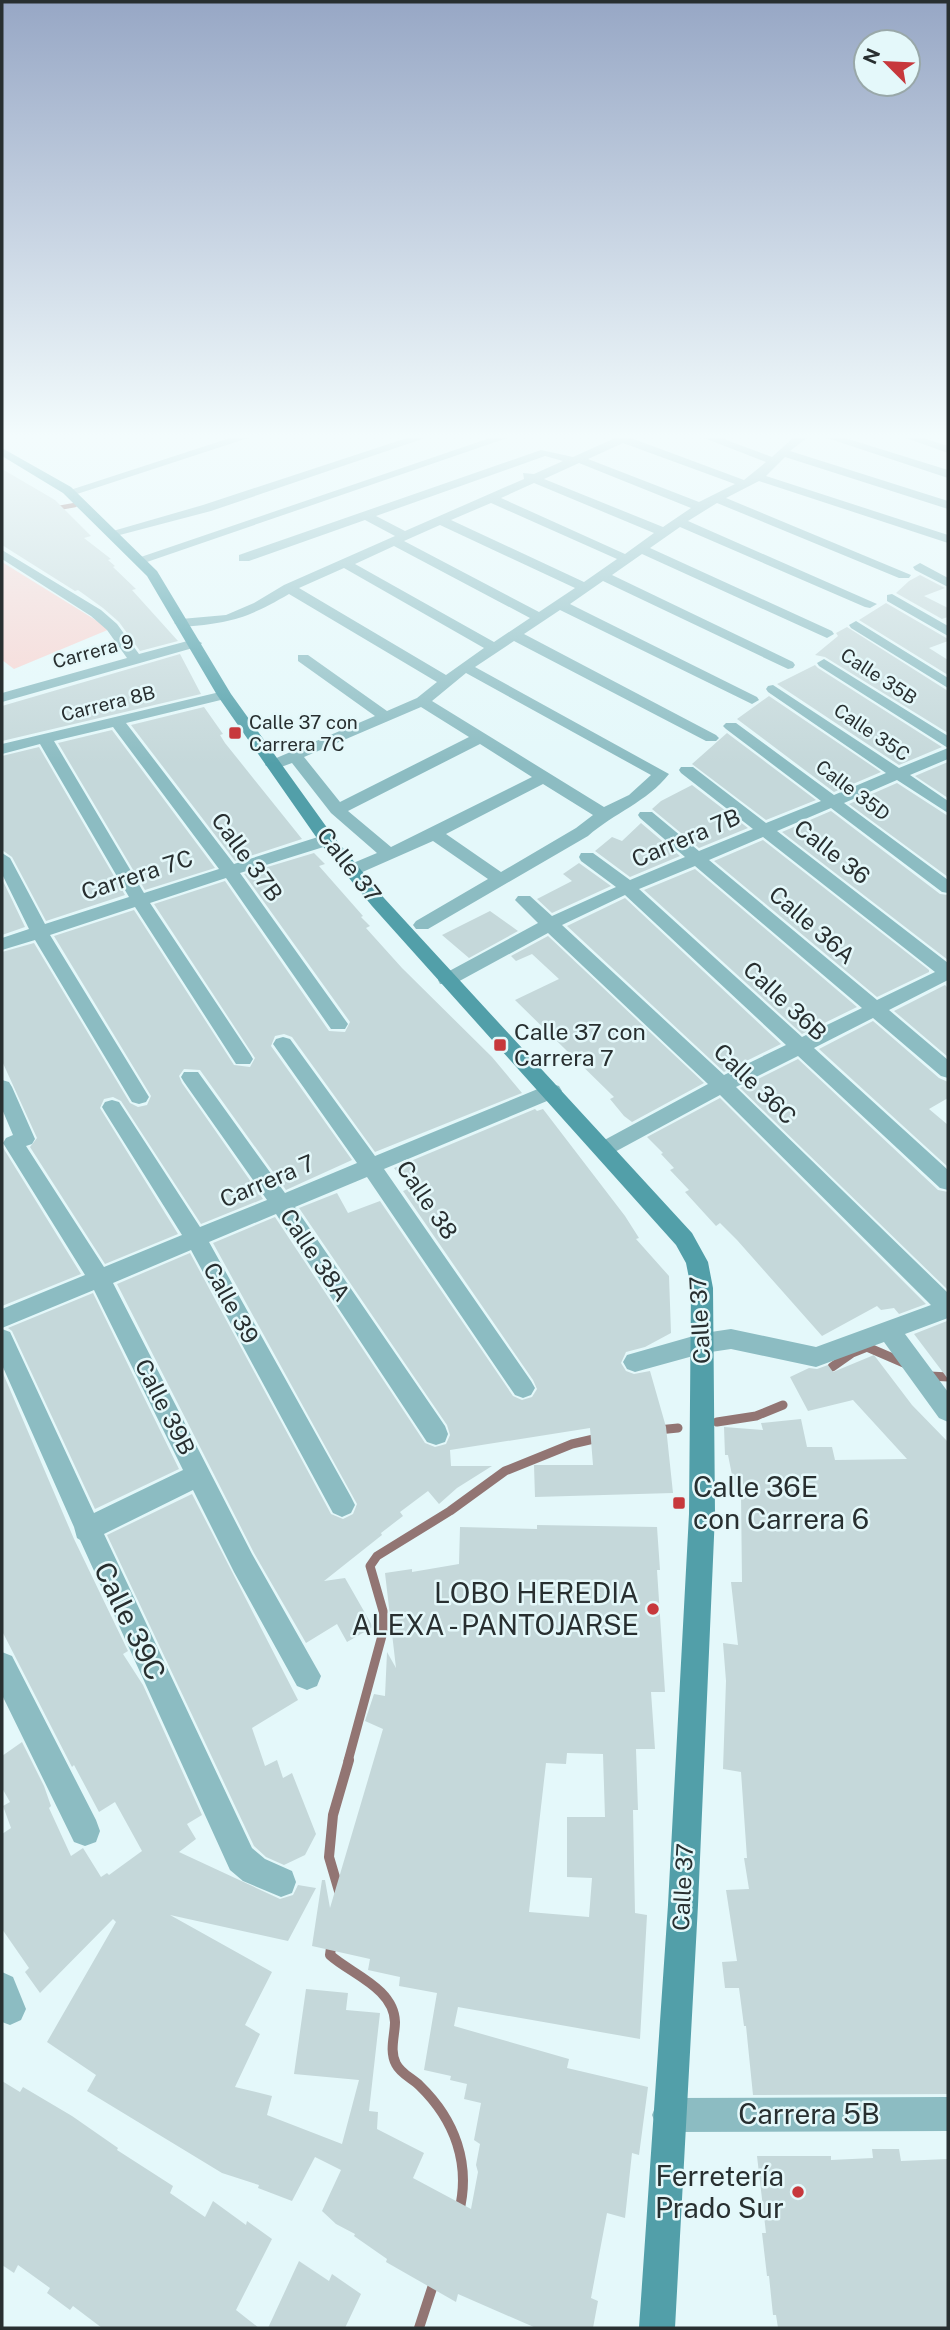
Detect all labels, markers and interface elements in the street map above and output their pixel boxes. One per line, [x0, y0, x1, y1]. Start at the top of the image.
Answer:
north arrow [852, 28, 922, 98]
text: N [858, 45, 885, 67]
street label: Carrera 9 [50, 630, 136, 672]
street label: Calle 35B [837, 643, 921, 709]
street label: Carrera 8B [59, 681, 157, 725]
street label: Calle 35C [830, 699, 914, 765]
place label: Calle 37 con Carrera 7C [249, 711, 358, 755]
marker: Calle 37 con Carrera 7C [227, 725, 243, 741]
street label: Calle 35D [812, 755, 894, 825]
street label: Carrera 7B [627, 803, 744, 873]
street label: Calle 37B [206, 807, 289, 906]
street label: Calle 36 [789, 814, 876, 890]
street label: Calle 37 [312, 822, 387, 908]
street label: Carrera 7C [78, 844, 196, 905]
street label: Calle 36A [764, 880, 861, 969]
street label: Calle 36B [738, 955, 833, 1046]
place label: Calle 37 con Carrera 7 [514, 1018, 646, 1071]
marker: Calle 37 con Carrera 7 [492, 1037, 508, 1053]
street label: Calle 36C [708, 1038, 802, 1130]
street label: Carrera 7 [216, 1149, 318, 1212]
street label: Calle 38 [391, 1155, 464, 1244]
street label: Calle 38A [275, 1203, 356, 1306]
street label: Calle 39 [198, 1257, 265, 1348]
street label: Calle 37 [684, 1275, 715, 1365]
street label: Calle 39B [130, 1354, 201, 1459]
place label: Calle 36E con Carrera 6 [693, 1470, 869, 1535]
marker: Calle 36E con Carrera 6 [671, 1495, 687, 1511]
street label: Calle 39C [88, 1556, 173, 1685]
place label: LOBO HEREDIA ALEXA - PANTOJARSE [351, 1576, 639, 1641]
marker: LOBO HEREDIA ALEXA - PANTOJARSE [645, 1601, 661, 1617]
street label: Calle 37 [667, 1842, 698, 1932]
street label: Carrera 5B [738, 2097, 880, 2130]
place label: Ferretería Prado Sur [655, 2159, 784, 2224]
marker: Ferretería Prado Sur [790, 2184, 806, 2200]

